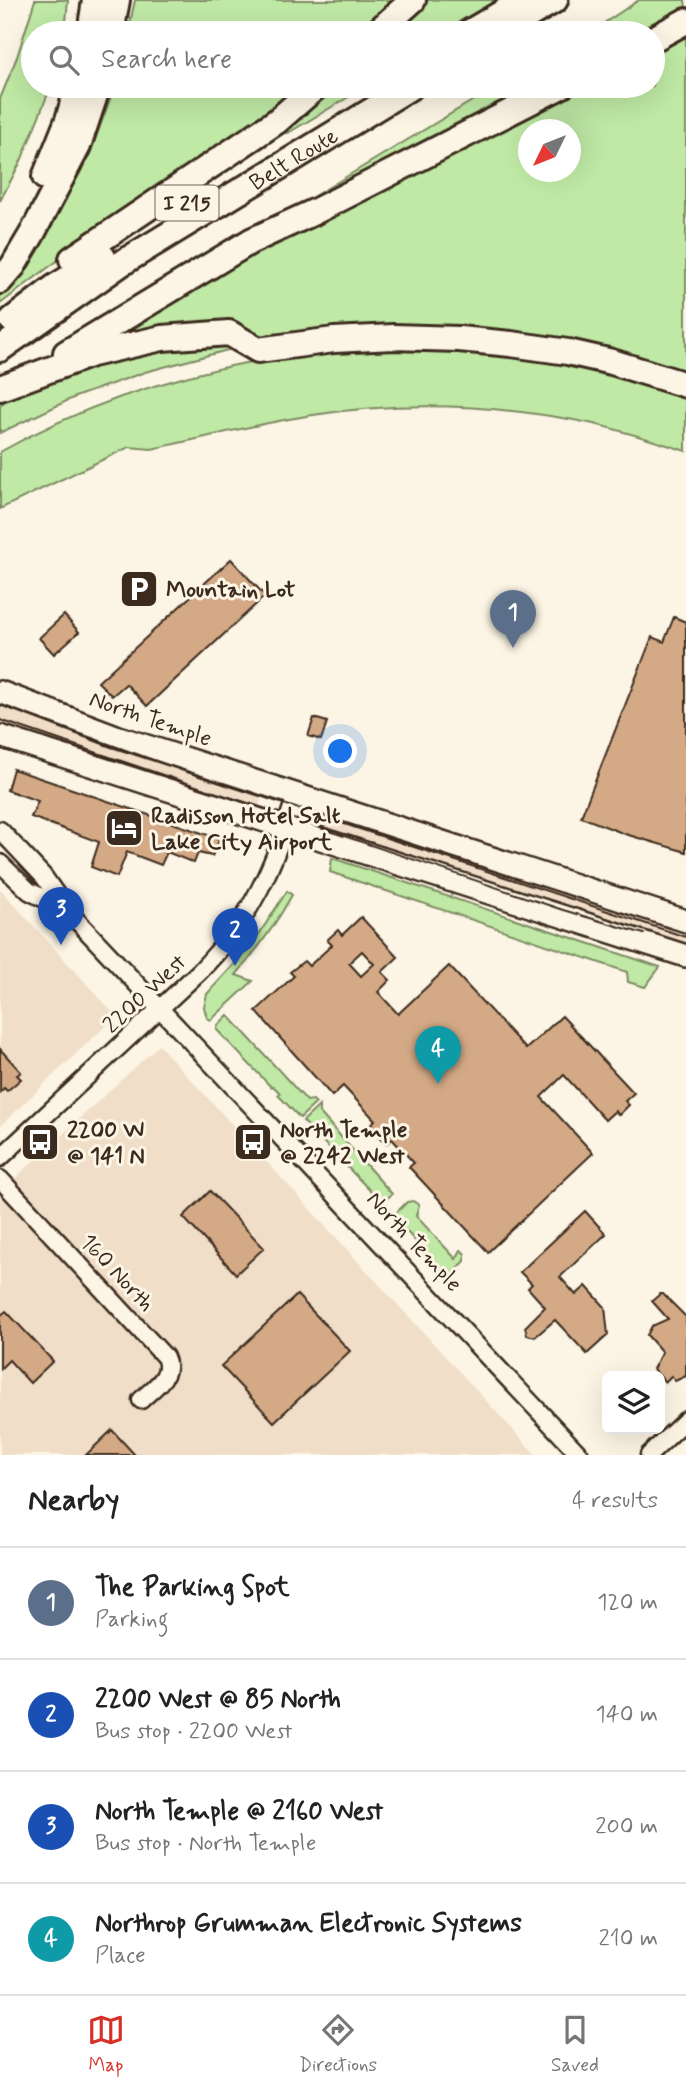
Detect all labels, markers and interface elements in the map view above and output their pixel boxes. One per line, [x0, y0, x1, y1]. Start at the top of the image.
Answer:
search box [21, 21, 665, 98]
icon: search [45, 41, 83, 79]
text: Search here [101, 43, 232, 77]
north arrow [518, 119, 581, 182]
street label: Belt Route [244, 122, 344, 199]
road number: I 215 [156, 186, 218, 220]
parking icon: Mountain Lot [118, 568, 160, 610]
place label: Mountain Lot [166, 576, 296, 606]
pin: 1 [490, 590, 536, 648]
street label: North Temple [85, 685, 216, 755]
your location [323, 734, 357, 768]
place label: Radisson Hotel Salt Lake City Airport [151, 802, 341, 858]
hotel icon: Radisson Hotel Salt Lake City Airport [103, 807, 145, 849]
pin: 3 [38, 887, 84, 945]
pin: 2 [212, 908, 258, 966]
street label: 2200 West [97, 948, 193, 1041]
pin: 4 [415, 1026, 461, 1084]
place label: 2200 W @ 141 N [67, 1116, 145, 1172]
place label: North Temple @ 2242 West [280, 1116, 408, 1172]
bus stop icon: 2200 W @ 141 N [19, 1121, 61, 1163]
bus stop icon: North Temple @ 2242 West [232, 1121, 274, 1163]
street label: North Temple [359, 1186, 468, 1299]
street label: 160 North [73, 1228, 160, 1319]
map controls [602, 1371, 665, 1434]
button: layers [602, 1371, 665, 1434]
text: Nearby [28, 1481, 119, 1520]
text: 4 results [572, 1486, 658, 1516]
text: The Parking Spot [95, 1571, 290, 1605]
text: 1 [46, 1588, 56, 1618]
text: 120 m [597, 1588, 658, 1618]
text: Parking [95, 1605, 168, 1635]
text: 2200 West @ 85 North [95, 1683, 341, 1717]
text: 2 [45, 1700, 57, 1730]
text: 140 m [595, 1700, 658, 1730]
text: Bus stop · 2200 West [95, 1717, 292, 1747]
text: North Temple @ 2160 West [95, 1795, 383, 1829]
text: 3 [46, 1812, 56, 1842]
text: 200 m [595, 1812, 658, 1842]
text: Bus stop · North Temple [95, 1829, 316, 1859]
text: Northrop Grumman Electronic Systems [95, 1907, 522, 1941]
text: 4 [44, 1924, 58, 1954]
text: 210 m [598, 1924, 658, 1954]
text: Place [95, 1941, 146, 1971]
tab: Map [87, 2011, 125, 2078]
tab: Directions [299, 2011, 377, 2078]
tab: Saved [551, 2011, 599, 2078]

